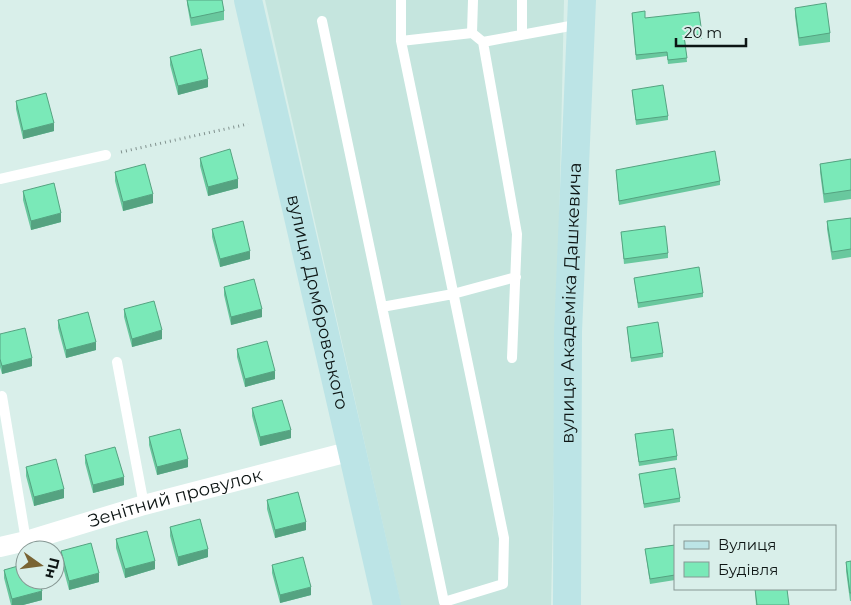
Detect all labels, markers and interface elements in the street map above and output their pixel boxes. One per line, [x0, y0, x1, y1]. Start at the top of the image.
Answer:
scale bar [676, 15, 746, 47]
text: 20 m [684, 23, 722, 42]
street label: вулиця Академіка Дашкевича [557, 162, 586, 444]
street label: вулиця Домбровського [282, 192, 353, 412]
street label: Зенітний провулок [86, 464, 265, 532]
legend [674, 525, 836, 590]
text: Вулиця [718, 535, 776, 554]
north arrow [15, 540, 65, 590]
text: Пн [41, 556, 64, 581]
text: Будівля [718, 560, 778, 579]

